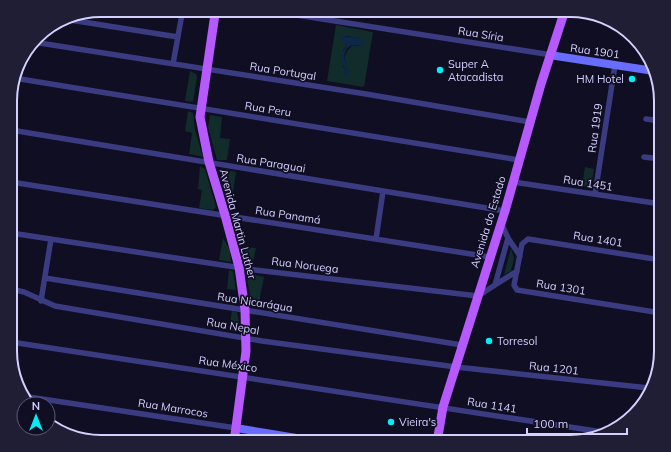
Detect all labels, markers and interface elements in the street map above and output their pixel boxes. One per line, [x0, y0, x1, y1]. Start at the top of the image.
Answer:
street label: Rua Síria [457, 23, 505, 45]
street label: Rua 1901 [569, 41, 621, 61]
place label: Super A Atacadista [448, 57, 503, 84]
street label: Rua Portugal [249, 59, 317, 83]
marker: Super A Atacadista [435, 65, 445, 75]
place label: HM Hotel [576, 72, 624, 86]
marker: HM Hotel [627, 74, 637, 84]
street label: Rua Peru [244, 98, 292, 120]
street label: Rua 1919 [585, 102, 605, 154]
street label: Rua Paraguai [235, 151, 307, 175]
street label: Avenida Martin Luther [217, 167, 259, 281]
street label: Rua 1451 [562, 172, 614, 194]
street label: Avenida do Estado [467, 174, 509, 270]
street label: Rua Panamá [254, 203, 322, 227]
street label: Rua 1401 [572, 228, 624, 250]
street label: Rua Noruega [271, 254, 339, 276]
street label: Rua 1301 [535, 276, 587, 298]
street label: Rua Nicarágua [216, 289, 294, 315]
street label: Rua Nepal [205, 314, 261, 338]
place label: Torresol [497, 334, 537, 348]
marker: Torresol [484, 336, 494, 346]
street label: Rua México [198, 353, 258, 375]
street label: Rua 1201 [528, 358, 580, 378]
street label: Rua 1141 [466, 394, 518, 416]
north arrow [16, 396, 56, 436]
street label: Rua Marrocos [137, 396, 209, 420]
text: N [32, 399, 40, 413]
scale bar [527, 410, 627, 436]
place label: Vieira's [399, 415, 436, 429]
text: 100 m [533, 416, 568, 431]
marker: Vieira's [386, 417, 396, 427]

